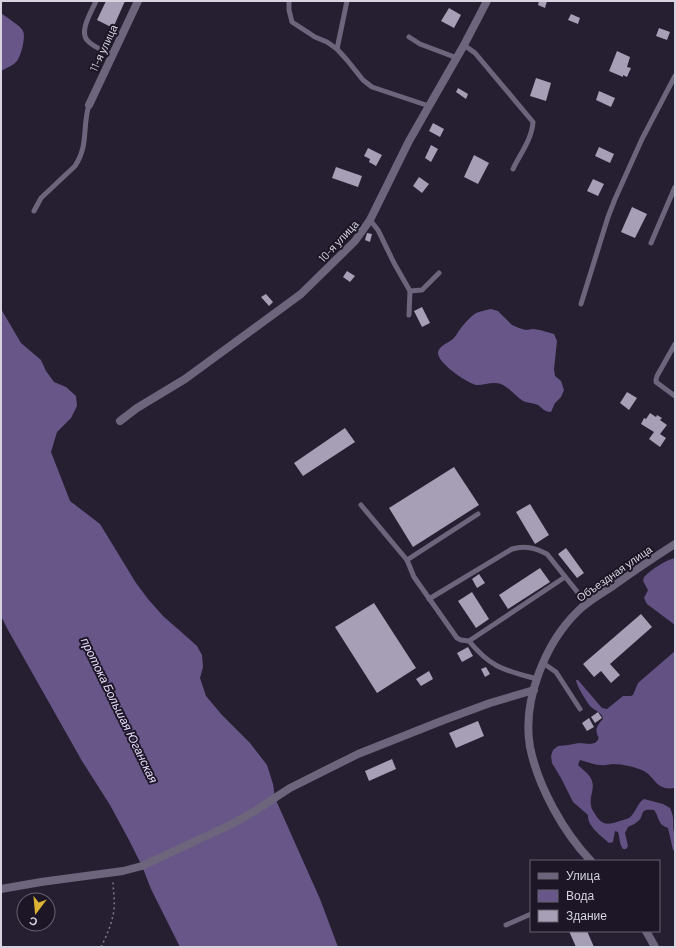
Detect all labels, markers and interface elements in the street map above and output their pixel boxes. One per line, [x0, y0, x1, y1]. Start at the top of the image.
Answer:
street label: 11-я улица [86, 22, 120, 74]
street label: 10-я улица [315, 217, 361, 265]
street label: Объездная улица [574, 542, 655, 604]
water label: протока Большая Юганская [78, 635, 162, 786]
legend [530, 860, 660, 932]
text: Улица [566, 868, 600, 883]
text: Вода [566, 888, 594, 903]
north arrow [16, 892, 56, 932]
text: Здание [566, 908, 607, 923]
text: С [27, 915, 39, 929]

